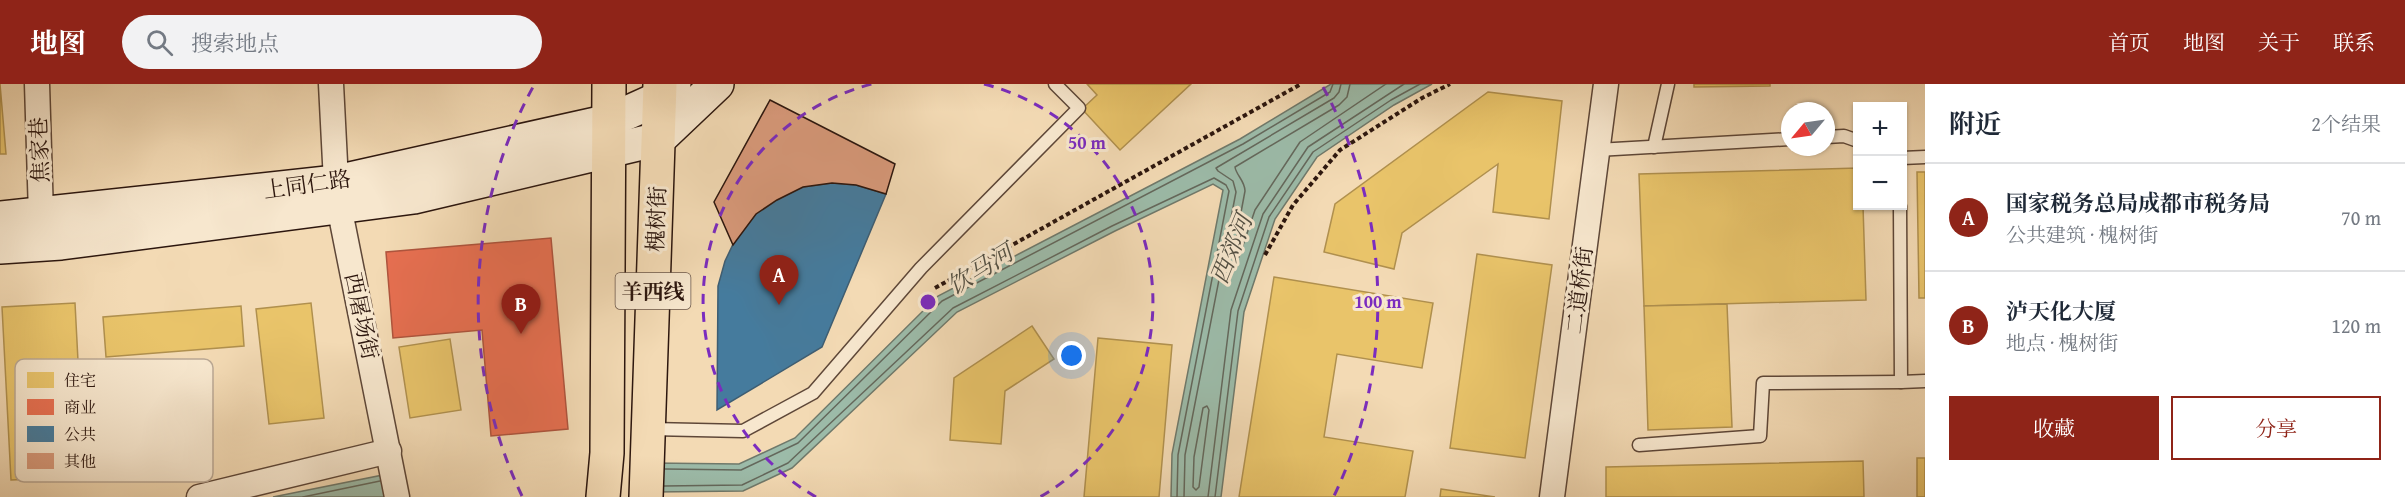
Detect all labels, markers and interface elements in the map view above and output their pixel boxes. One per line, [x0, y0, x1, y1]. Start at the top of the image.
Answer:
search box [122, 15, 542, 69]
text: 地图 [30, 22, 86, 63]
icon: search [143, 26, 176, 59]
text: 搜索地点 [191, 27, 279, 59]
text: 首页 [2108, 27, 2150, 58]
text: 地图 [2183, 27, 2225, 58]
text: 关于 [2258, 27, 2300, 58]
text: 联系 [2333, 27, 2375, 58]
north arrow [1781, 102, 1835, 156]
map controls [1853, 102, 1907, 210]
button: + [1853, 102, 1907, 156]
text: 附近 [1949, 104, 2001, 143]
text: 2个结果 [2311, 109, 2381, 138]
street label: 焦家巷 [22, 116, 56, 184]
text: 50 m [1068, 129, 1107, 156]
button: − [1853, 156, 1907, 210]
street label: 上同仁路 [261, 162, 353, 206]
street label: 槐树街 [639, 185, 673, 253]
text: 国家税务总局成都市税务局 [2006, 187, 2270, 219]
text: A [1962, 203, 1975, 232]
text: 70 m [2341, 203, 2381, 232]
water label: 西郊河 [1201, 205, 1262, 289]
text: 公共建筑 · 槐树街 [2006, 220, 2158, 249]
water label: 饮马河 [940, 233, 1023, 303]
street label: 二道桥街 [1558, 244, 1600, 336]
pin: A [760, 256, 798, 305]
street label: 西屠场街 [337, 270, 387, 362]
road number: 羊西线 [616, 273, 690, 309]
pin: B [502, 284, 540, 334]
text: 100 m [1354, 288, 1402, 315]
centre of rings [918, 292, 938, 312]
text: 泸天化大厦 [2006, 295, 2116, 327]
text: B [1962, 311, 1975, 340]
text: 120 m [2331, 311, 2381, 340]
text: 地点 · 槐树街 [2006, 328, 2118, 357]
your location [1057, 341, 1086, 370]
legend [15, 359, 213, 482]
text: 住宅 [64, 368, 96, 392]
text: 商业 [64, 395, 96, 419]
button: 收藏 [1949, 396, 2159, 460]
button: 分享 [2171, 396, 2381, 460]
text: 公共 [64, 422, 96, 446]
text: 其他 [64, 449, 96, 473]

